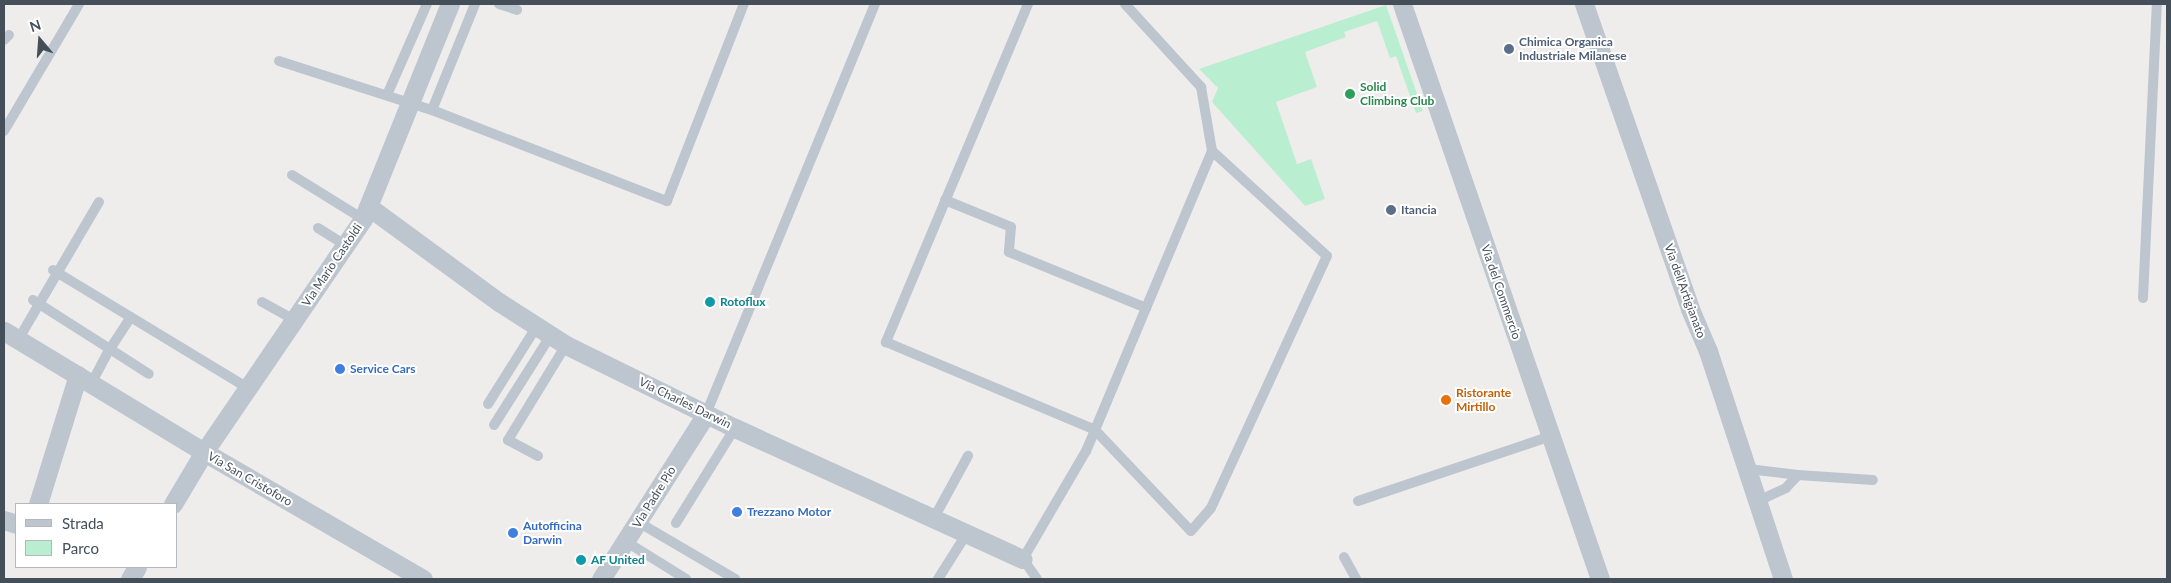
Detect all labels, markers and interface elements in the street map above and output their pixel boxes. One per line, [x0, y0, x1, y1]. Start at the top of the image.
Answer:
north arrow [15, 15, 65, 65]
text: N [27, 16, 43, 35]
place label: Chimica Organica Industriale Milanese [1519, 35, 1627, 63]
marker: Chimica Organica Industriale Milanese [1503, 43, 1515, 55]
place label: Solid Climbing Club [1360, 80, 1434, 108]
marker: Solid Climbing Club [1344, 88, 1356, 100]
place label: Itancia [1401, 203, 1437, 217]
marker: Itancia [1385, 204, 1397, 216]
street label: Via Mario Castoldi [299, 221, 365, 309]
street label: Via dell'Artigianato [1661, 242, 1709, 340]
street label: Via del Commercio [1478, 243, 1524, 341]
place label: Rotoflux [720, 295, 766, 309]
marker: Rotoflux [704, 296, 716, 308]
place label: Service Cars [350, 362, 416, 376]
marker: Service Cars [334, 363, 346, 375]
street label: Via Charles Darwin [637, 374, 733, 432]
place label: Ristorante Mirtillo [1456, 386, 1511, 414]
marker: Ristorante Mirtillo [1440, 394, 1452, 406]
street label: Via San Cristoforo [205, 449, 295, 509]
street label: Via Padre Pio [629, 463, 679, 531]
legend [15, 503, 178, 568]
place label: Trezzano Motor [747, 505, 831, 519]
marker: Trezzano Motor [731, 506, 743, 518]
text: Strada [62, 514, 104, 532]
place label: Autofficina Darwin [523, 519, 582, 547]
marker: Autofficina Darwin [507, 527, 519, 539]
text: Parco [62, 539, 99, 557]
place label: AF United [591, 553, 645, 567]
marker: AF United [575, 554, 587, 566]

